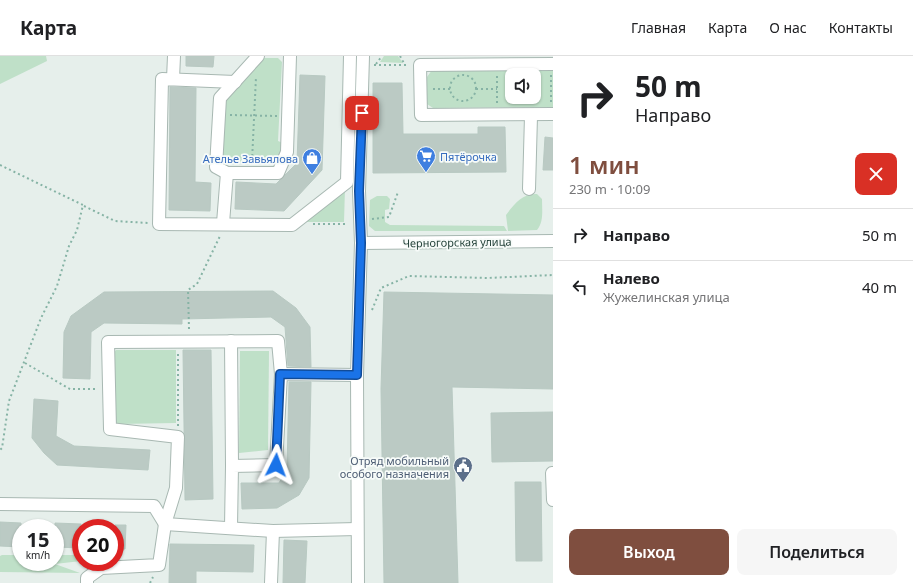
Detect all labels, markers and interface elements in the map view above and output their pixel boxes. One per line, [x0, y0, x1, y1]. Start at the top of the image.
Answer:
text: Карта [20, 15, 77, 41]
text: Главная [631, 18, 686, 37]
text: Карта [708, 18, 747, 37]
text: О нас [769, 18, 807, 37]
text: Контакты [829, 18, 893, 37]
text: 50 m [635, 67, 702, 105]
map controls [505, 68, 541, 104]
button: sound [505, 68, 541, 104]
icon: right [569, 72, 621, 124]
pin [345, 96, 379, 130]
icon: arrive [351, 102, 373, 124]
text: Направо [635, 103, 711, 127]
supermarket icon: Пятёрочка [415, 145, 437, 173]
shop icon: Ателье Завьялова [301, 147, 323, 175]
text: 1 мин [569, 148, 640, 181]
place label: Пятёрочка [440, 149, 497, 164]
place label: Ателье Завьялова [203, 151, 298, 166]
button: close [855, 153, 897, 195]
text: 230 m · 10:09 [569, 180, 650, 198]
icon: right [569, 224, 591, 246]
text: Направо [603, 225, 670, 245]
text: 50 m [862, 225, 897, 245]
street label: Черногорская улица [402, 234, 512, 250]
text: Налево [603, 268, 660, 288]
icon: left [569, 276, 591, 298]
text: 40 m [862, 277, 897, 297]
text: Жужелинская улица [603, 288, 730, 306]
position arrow [255, 444, 297, 486]
place label: Отряд мобильный особого назначения [340, 453, 449, 481]
public building icon: Отряд мобильный особого назначения [452, 455, 474, 483]
speed limit sign: 20 [72, 519, 124, 571]
text: 15 [27, 526, 49, 553]
button: Выход [569, 529, 729, 575]
button: Поделиться [737, 529, 897, 575]
text: km/h [26, 548, 50, 562]

